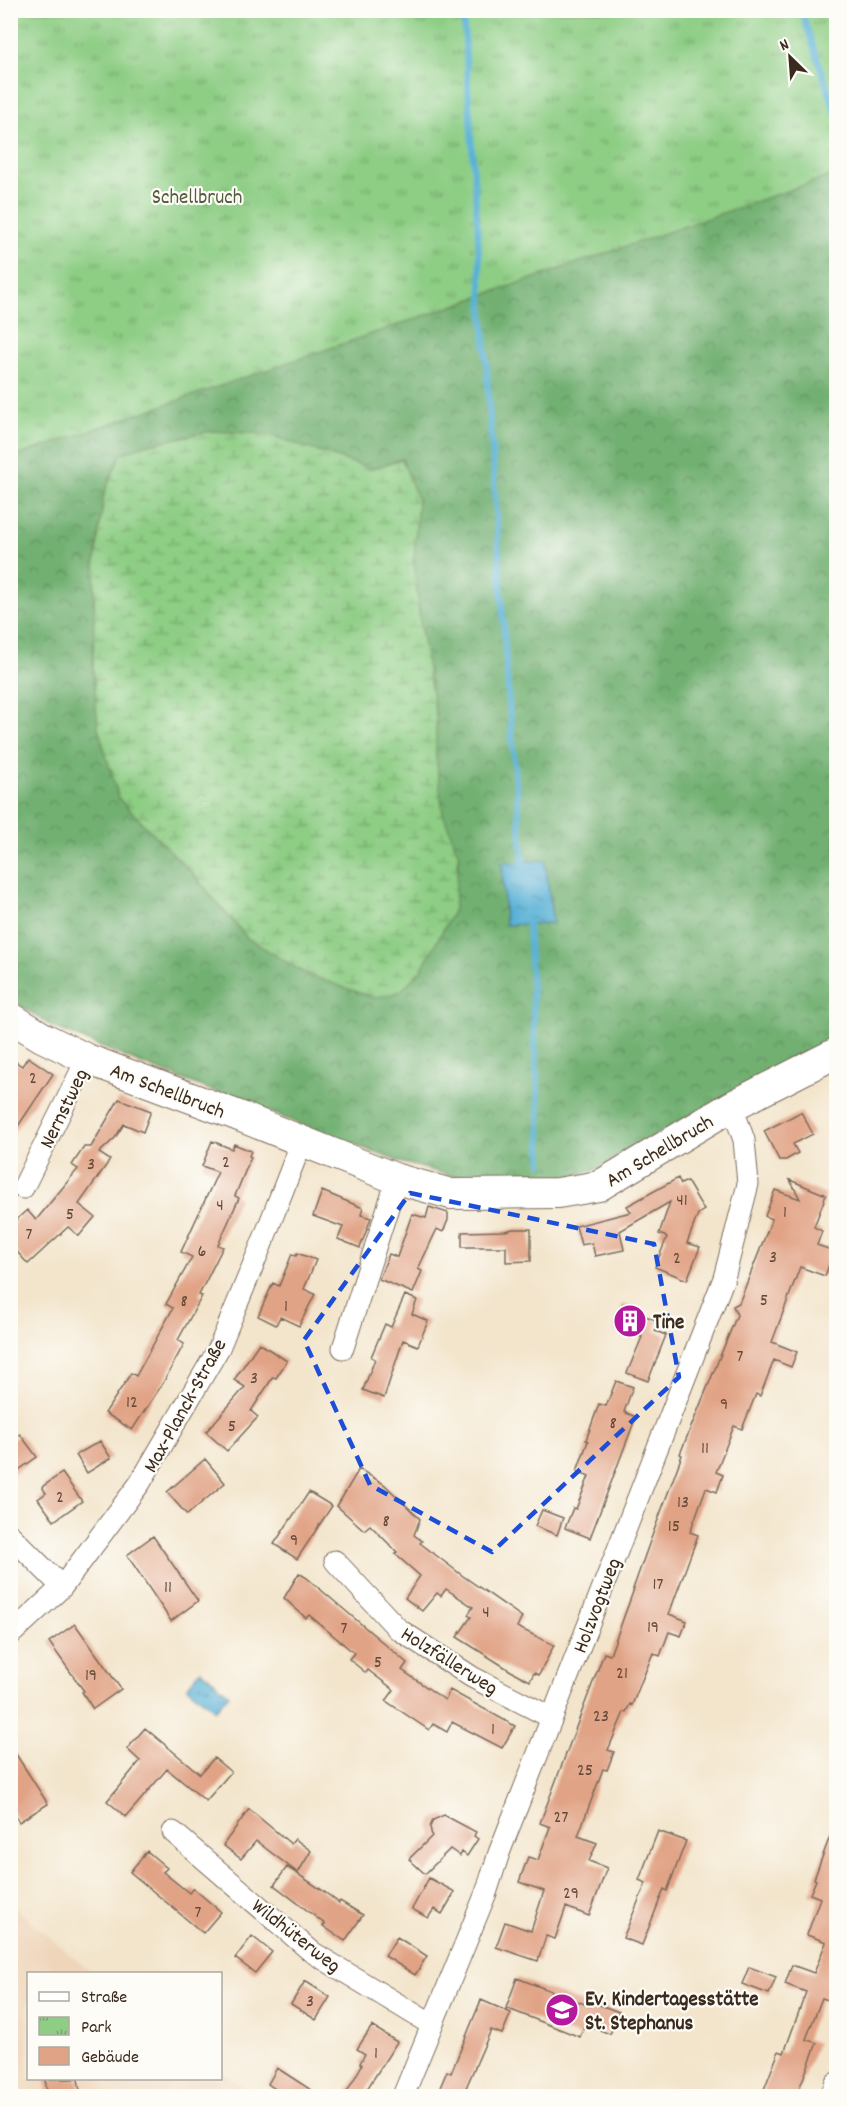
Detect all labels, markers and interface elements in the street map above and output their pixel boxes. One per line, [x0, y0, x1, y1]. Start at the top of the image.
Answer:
north arrow [760, 27, 820, 87]
text: N [776, 34, 793, 58]
park label: Schellbruch [152, 184, 242, 214]
street label: Am Schellbruch [105, 1057, 229, 1129]
street label: Nernstweg [33, 1064, 98, 1154]
house number: 2 [29, 1067, 37, 1092]
street label: Am Schellbruch [601, 1108, 720, 1197]
house number: 2 [222, 1151, 230, 1176]
house number: 3 [87, 1153, 95, 1178]
house number: 41 [676, 1189, 688, 1214]
house number: 4 [216, 1194, 224, 1219]
house number: 1 [783, 1201, 787, 1226]
house number: 5 [66, 1203, 74, 1228]
house number: 7 [26, 1223, 33, 1248]
house number: 6 [198, 1240, 206, 1265]
house number: 3 [769, 1246, 777, 1271]
house number: 2 [673, 1247, 681, 1272]
house number: 5 [760, 1289, 768, 1314]
house number: 8 [180, 1290, 188, 1315]
house number: 1 [284, 1295, 288, 1320]
building icon: Tine [612, 1303, 648, 1339]
place label: Tine [653, 1309, 684, 1339]
street label: Max-Planck-Straße [137, 1334, 236, 1479]
house number: 7 [737, 1345, 744, 1370]
house number: 3 [250, 1367, 258, 1392]
house number: 12 [126, 1391, 138, 1416]
house number: 9 [720, 1393, 728, 1418]
house number: 8 [609, 1412, 617, 1437]
house number: 5 [228, 1415, 236, 1440]
house number: 11 [701, 1437, 709, 1462]
house number: 2 [56, 1486, 64, 1511]
house number: 13 [677, 1491, 689, 1516]
house number: 8 [382, 1510, 390, 1535]
house number: 15 [668, 1515, 680, 1540]
house number: 9 [290, 1529, 298, 1554]
street label: Holzvogtweg [567, 1554, 631, 1658]
house number: 17 [653, 1573, 664, 1598]
house number: 11 [164, 1576, 172, 1601]
house number: 4 [482, 1601, 490, 1626]
house number: 19 [647, 1616, 659, 1641]
house number: 7 [341, 1617, 348, 1642]
street label: Holzfällerweg [394, 1621, 503, 1704]
house number: 5 [374, 1651, 382, 1676]
house number: 21 [616, 1662, 628, 1687]
house number: 19 [85, 1664, 97, 1689]
house number: 23 [593, 1705, 609, 1730]
house number: 1 [491, 1718, 495, 1743]
house number: 25 [577, 1759, 593, 1784]
house number: 27 [554, 1806, 568, 1831]
house number: 29 [563, 1882, 579, 1907]
street label: Wildhüterweg [244, 1893, 346, 1982]
house number: 7 [195, 1901, 202, 1926]
legend [27, 1972, 222, 2080]
text: Straße [81, 1986, 127, 2011]
place label: Ev. Kindertagesstätte St. Stephanus [585, 1986, 758, 2040]
house number: 3 [306, 1990, 314, 2015]
school or university icon: Ev. Kindertagesstätte St. Stephanus [544, 1992, 580, 2028]
text: Park [81, 2016, 112, 2041]
house number: 1 [374, 2042, 378, 2067]
text: Gebäude [81, 2046, 139, 2071]

